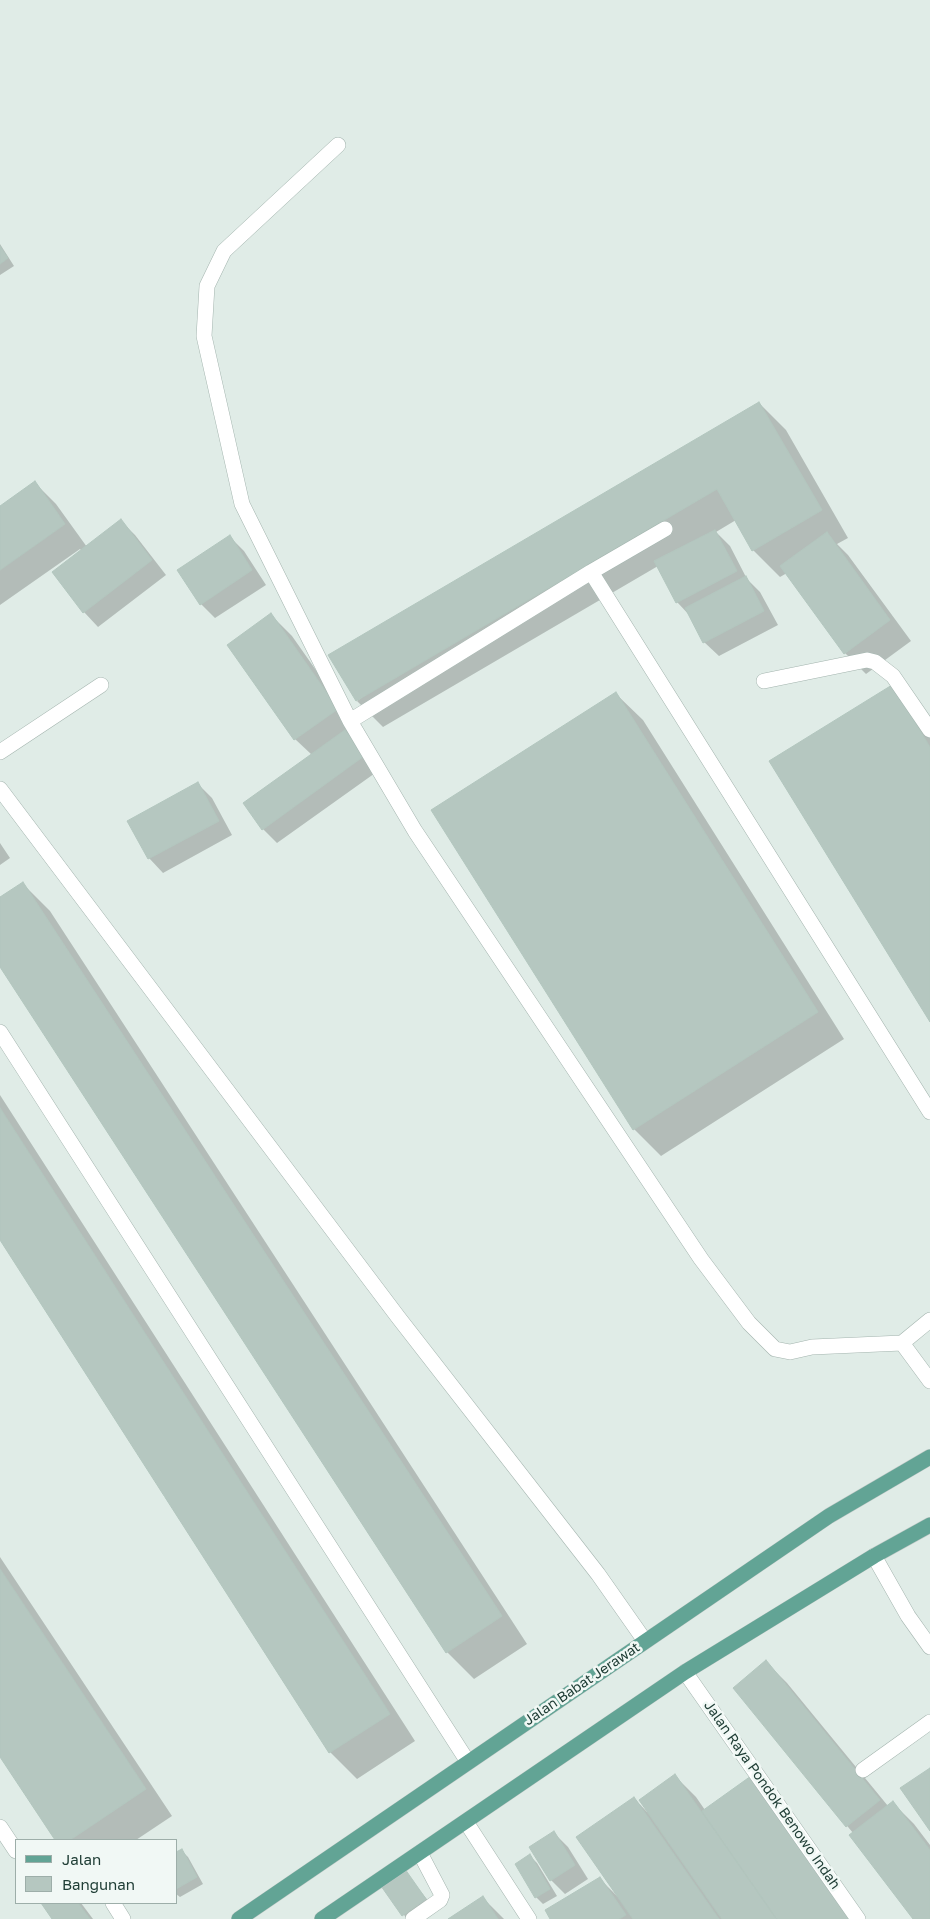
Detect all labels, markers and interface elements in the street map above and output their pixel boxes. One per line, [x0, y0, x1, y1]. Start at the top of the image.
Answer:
street label: Jalan Babat Jerawat [521, 1639, 643, 1729]
street label: Jalan Raya Pondok Benowo Indah [700, 1698, 844, 1892]
legend [15, 1839, 178, 1904]
text: Jalan [62, 1850, 101, 1868]
text: Bangunan [62, 1875, 135, 1893]

